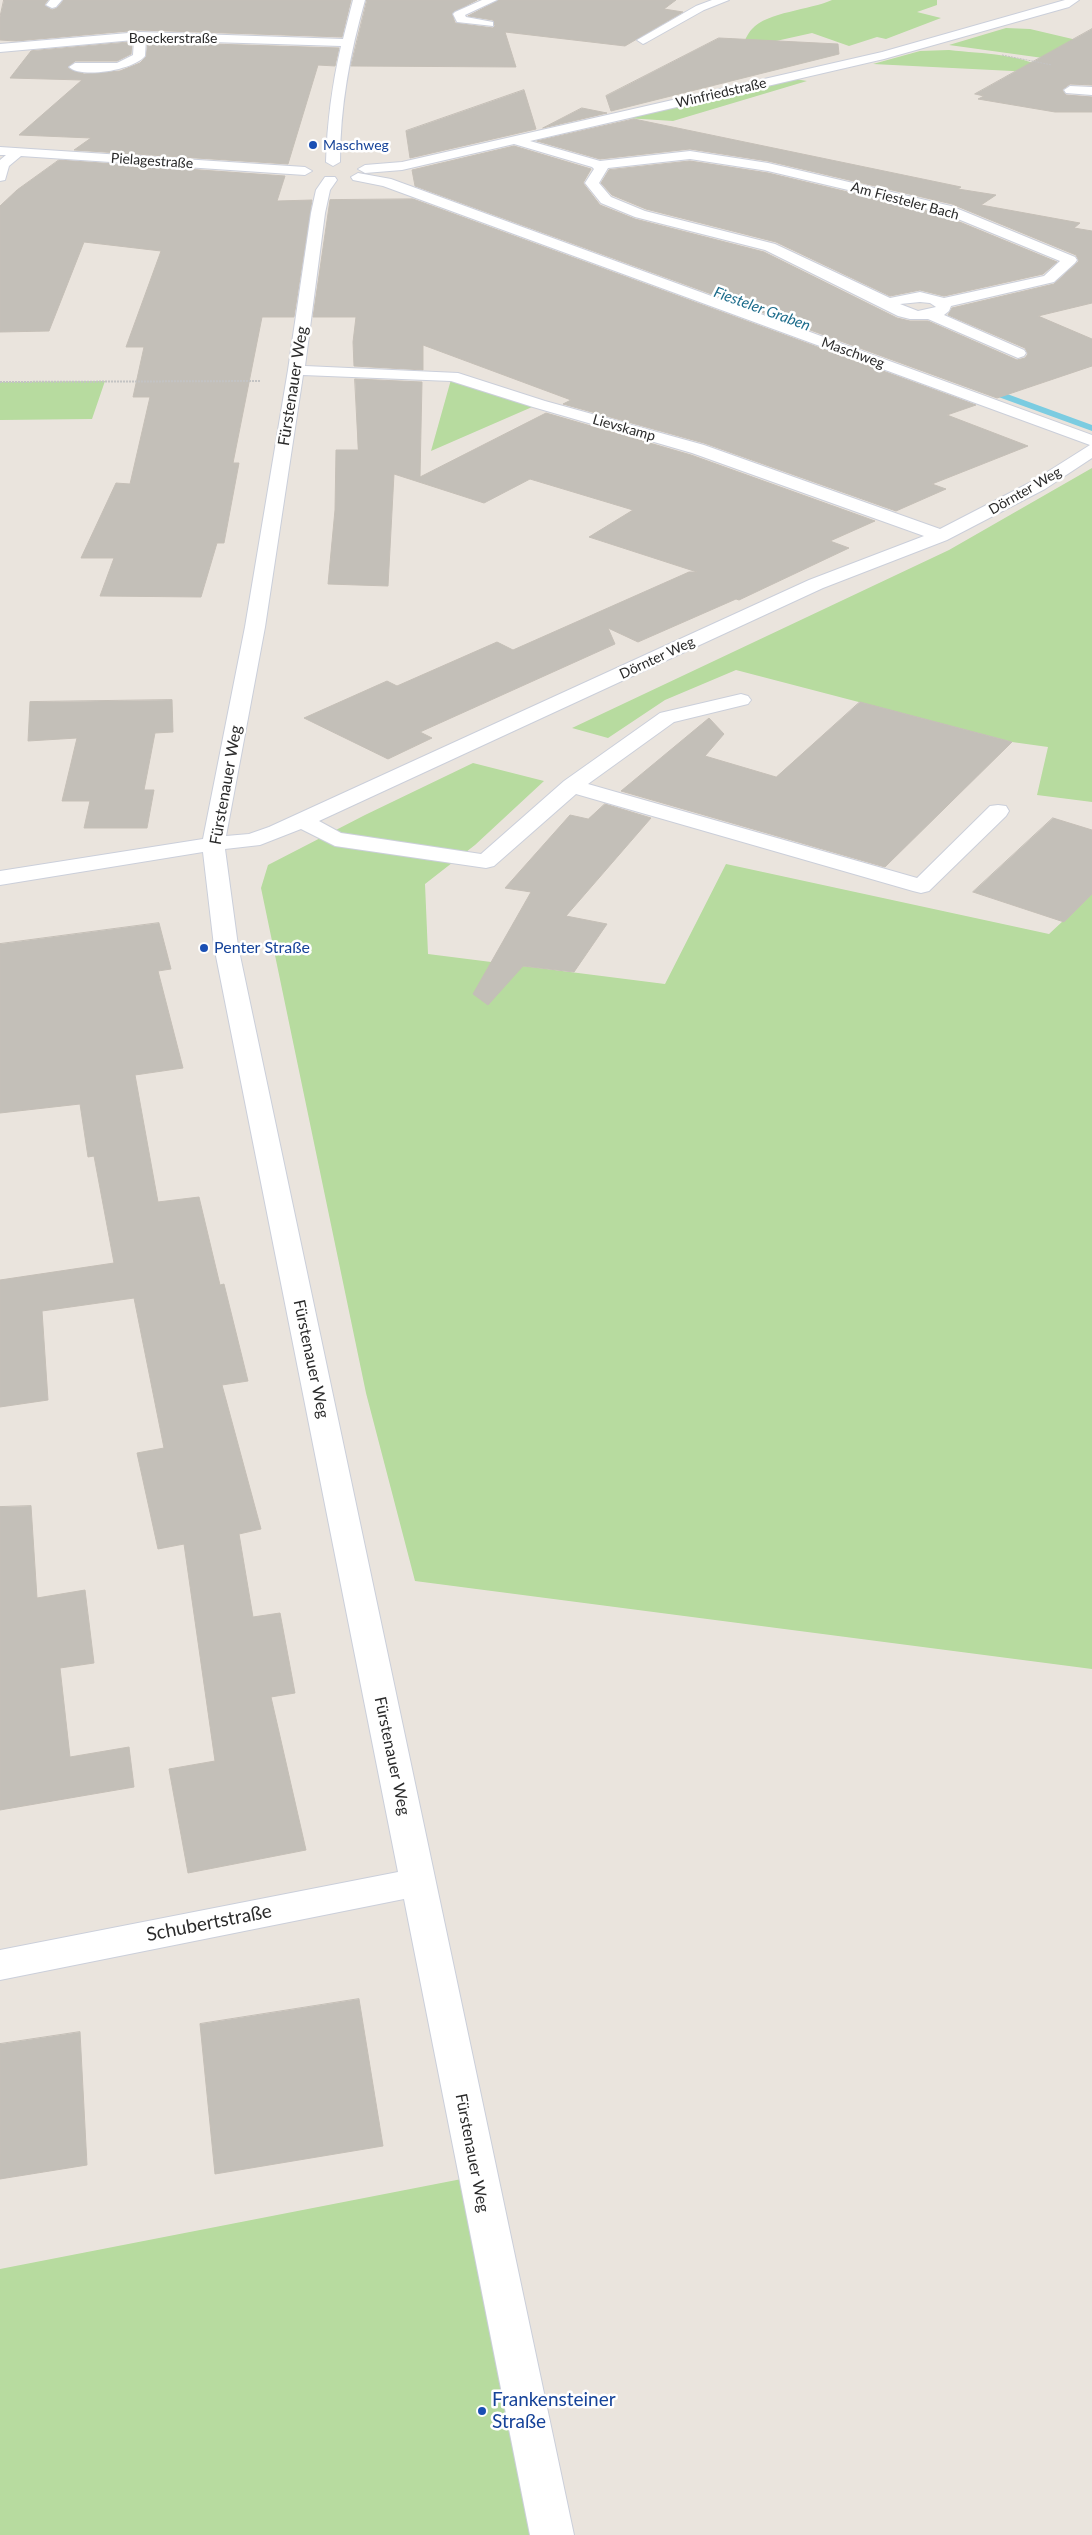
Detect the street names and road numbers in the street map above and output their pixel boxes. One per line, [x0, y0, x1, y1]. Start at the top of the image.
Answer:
street label: Boeckerstraße [129, 30, 217, 46]
street label: Winfriedstraße [674, 74, 768, 112]
street label: Pielagestraße [110, 150, 194, 172]
street label: Am Fiesteler Bach [849, 178, 961, 224]
street label: Fürstenauer Weg [274, 325, 312, 447]
street label: Maschweg [819, 334, 887, 372]
street label: Lievskamp [591, 411, 657, 445]
street label: Dörnter Weg [986, 464, 1064, 518]
street label: Dörnter Weg [617, 633, 697, 683]
street label: Fürstenauer Weg [206, 724, 246, 846]
street label: Fürstenauer Weg [289, 1298, 333, 1420]
street label: Fürstenauer Weg [370, 1695, 414, 1817]
street label: Schubertstraße [144, 1900, 274, 1946]
street label: Fürstenauer Weg [451, 2092, 493, 2214]

